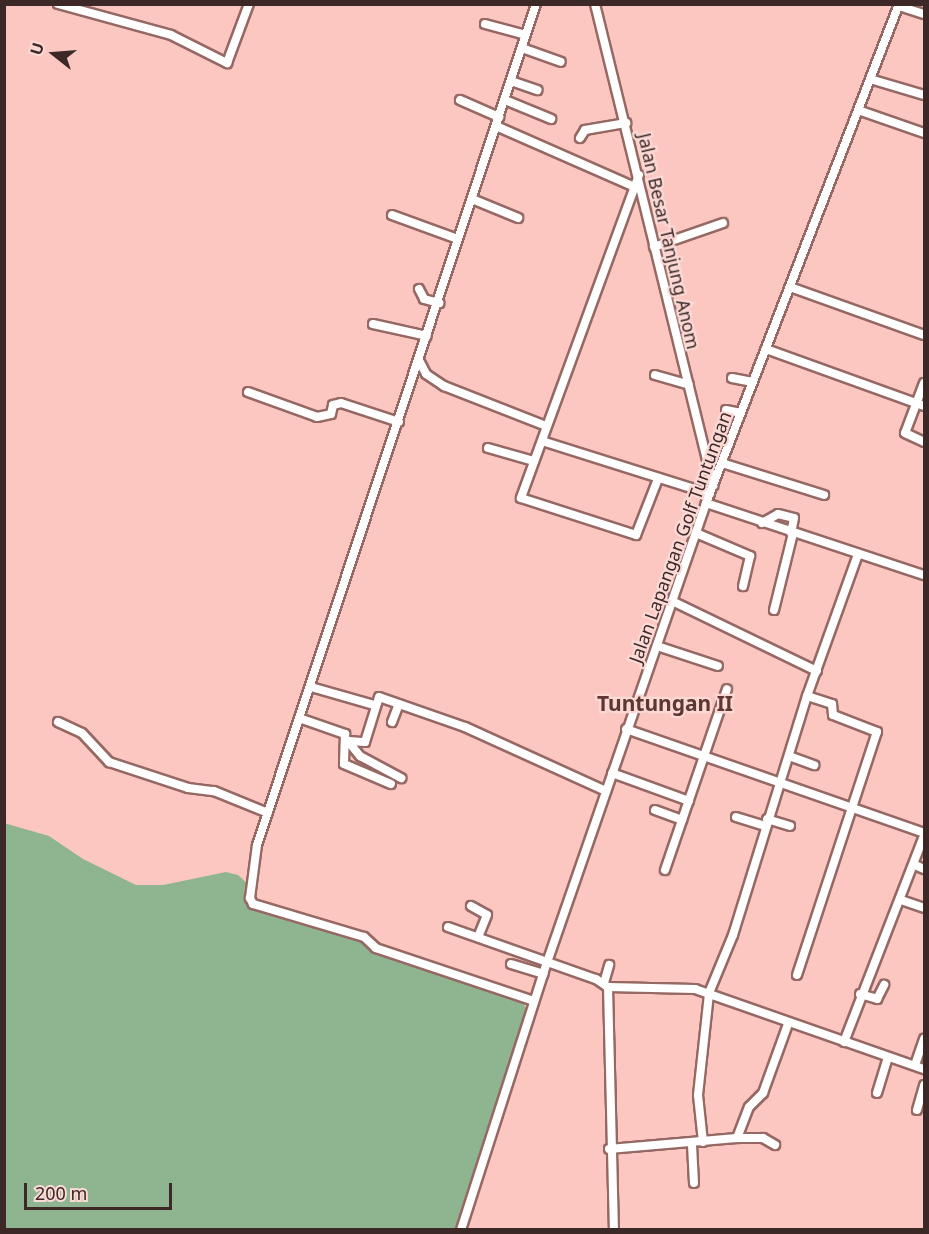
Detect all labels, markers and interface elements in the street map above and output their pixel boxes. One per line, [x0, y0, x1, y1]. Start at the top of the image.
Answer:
north arrow [24, 24, 84, 84]
text: U [24, 40, 49, 58]
street label: Jalan Besar Tanjung Anom [634, 131, 704, 351]
street label: Jalan Lapangan Golf Tuntungan [624, 408, 736, 666]
district label: Tuntungan II [597, 690, 733, 716]
scale bar [27, 1171, 176, 1209]
text: 200 m [35, 1181, 87, 1205]

